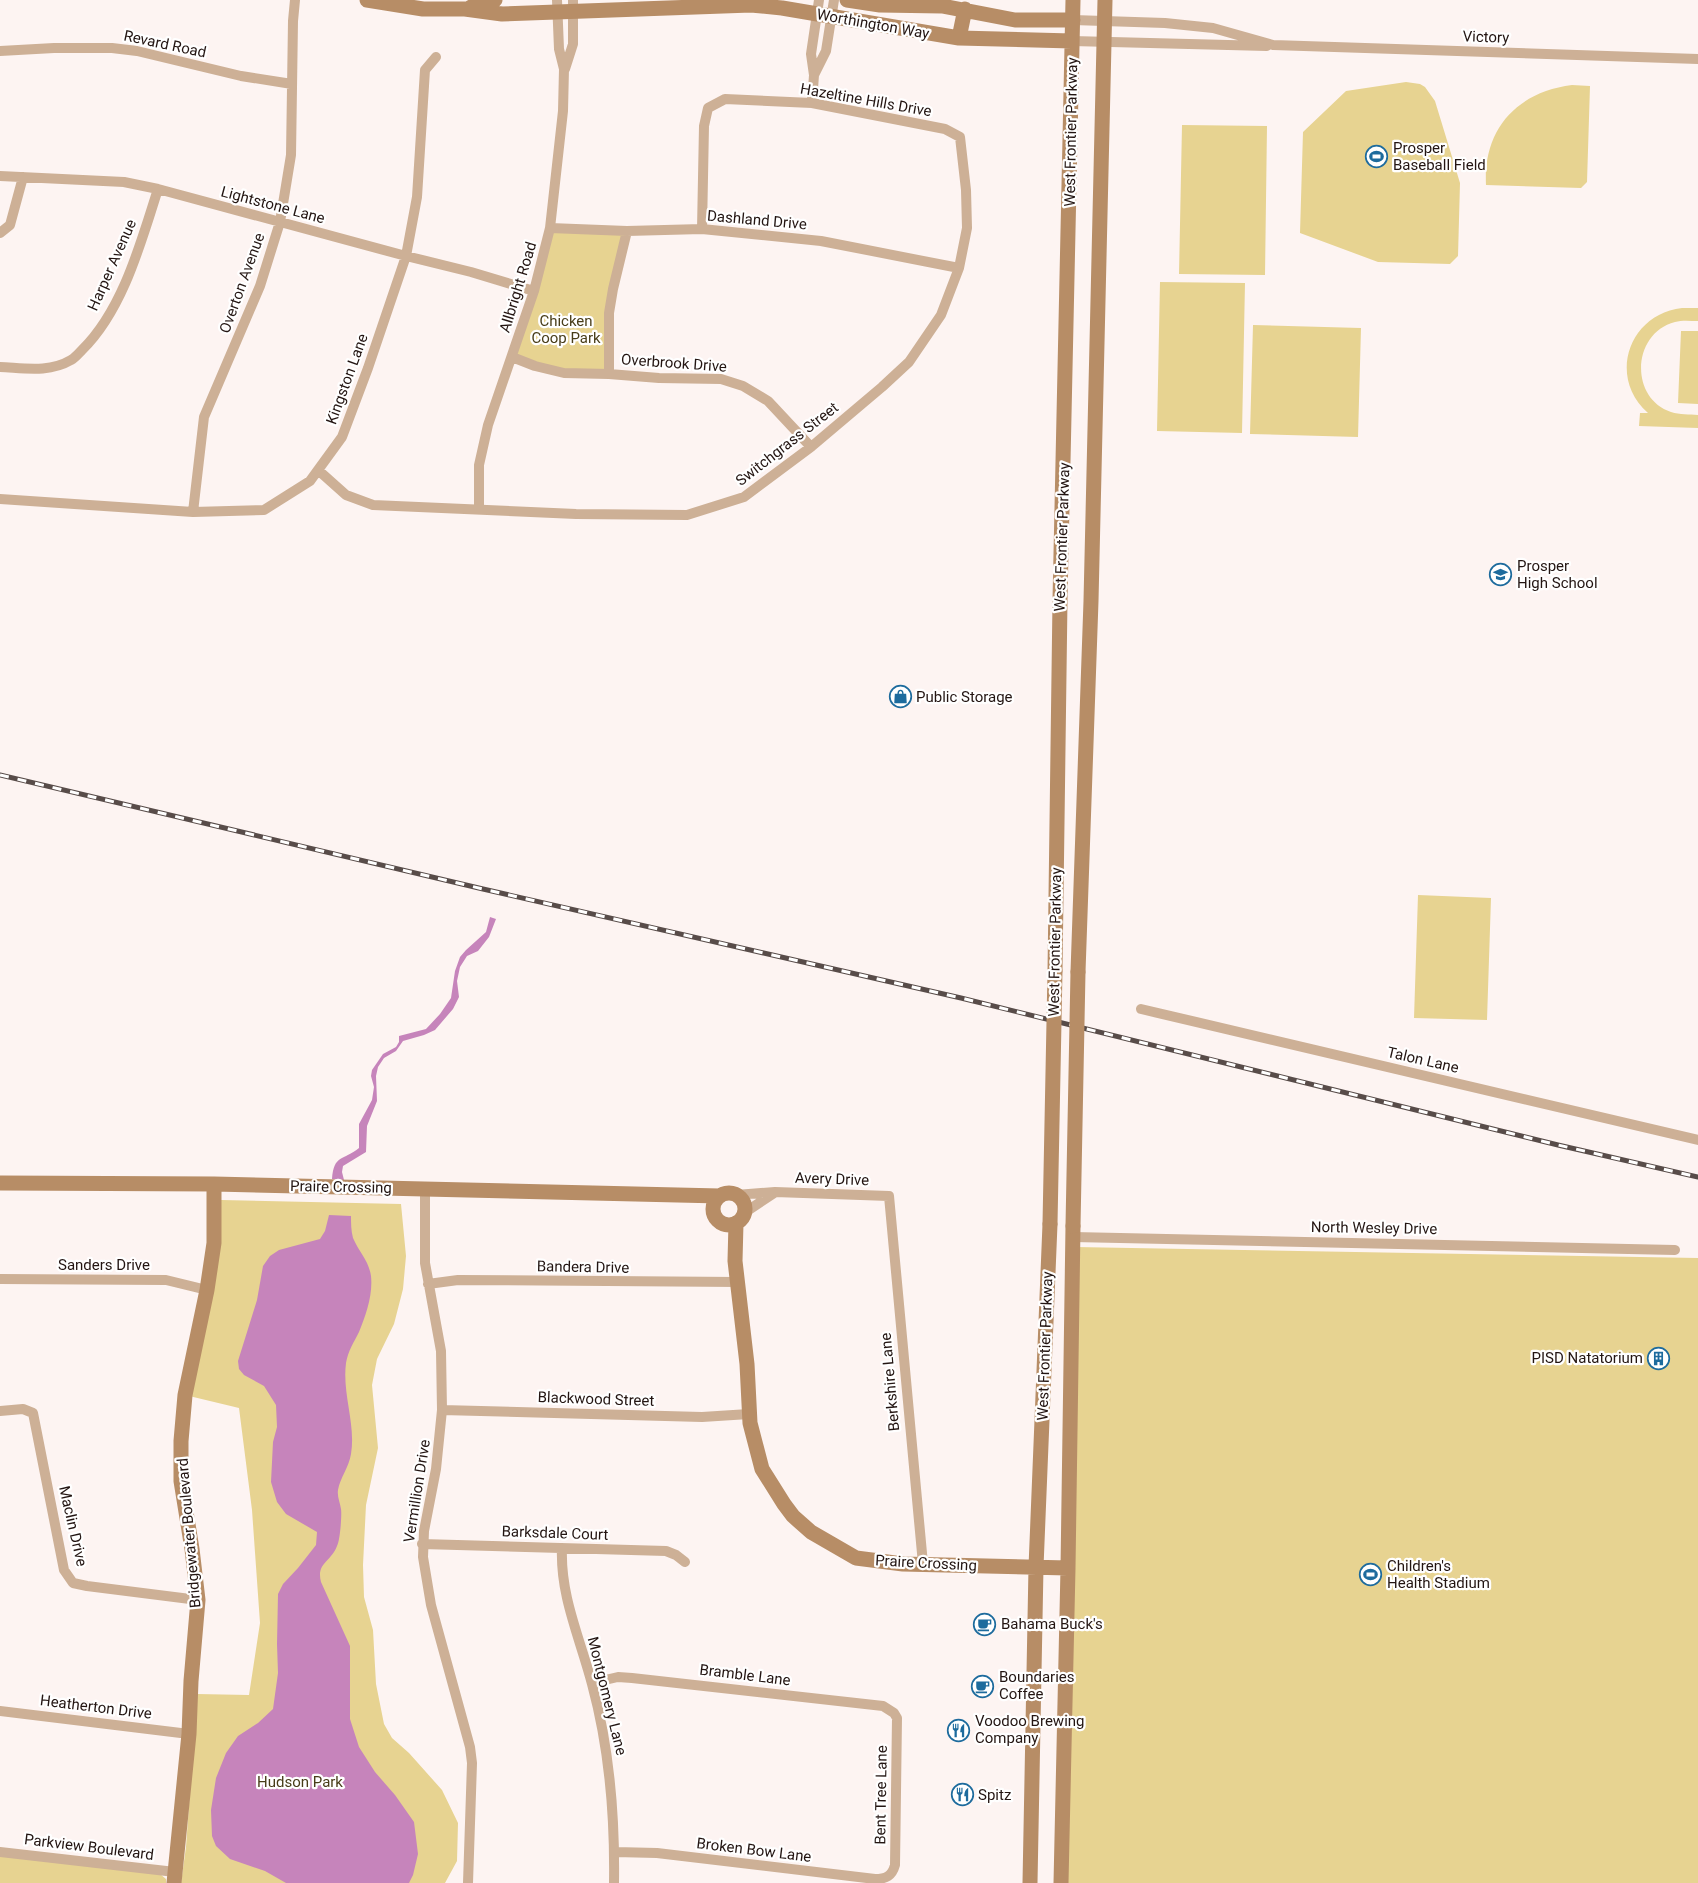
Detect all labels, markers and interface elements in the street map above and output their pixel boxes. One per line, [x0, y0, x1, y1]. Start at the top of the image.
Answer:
street label: Worthington Way [815, 5, 931, 43]
street label: Revard Road [122, 26, 208, 62]
street label: Victory [1462, 27, 1510, 47]
street label: West Frontier Parkway [1061, 57, 1081, 207]
street label: Hazeltine Hills Drive [799, 80, 933, 120]
place label: Prosper Baseball Field [1393, 139, 1486, 174]
sports icon: Prosper Baseball Field [1365, 145, 1389, 169]
street label: Lightstone Lane [219, 182, 327, 228]
street label: Dashland Drive [706, 207, 808, 233]
street label: Harper Avenue [84, 216, 140, 314]
street label: Overton Avenue [216, 230, 268, 336]
street label: Allbright Road [496, 239, 540, 335]
park label: Chicken Coop Park [531, 312, 601, 347]
street label: Kingston Lane [322, 331, 372, 427]
street label: Overbrook Drive [620, 350, 728, 376]
street label: Switchgrass Street [732, 398, 842, 490]
street label: West Frontier Parkway [1050, 462, 1074, 612]
place label: Prosper High School [1517, 557, 1598, 592]
school or university icon: Prosper High School [1489, 563, 1513, 587]
shop icon: Public Storage [888, 685, 912, 709]
place label: Public Storage [916, 688, 1013, 706]
street label: West Frontier Parkway [1045, 867, 1065, 1017]
street label: Talon Lane [1385, 1043, 1461, 1077]
street label: Avery Drive [795, 1169, 869, 1189]
street label: Praire Crossing [290, 1177, 392, 1197]
street label: North Wesley Drive [1311, 1218, 1437, 1238]
street label: Sanders Drive [58, 1256, 150, 1274]
street label: Bandera Drive [537, 1257, 629, 1277]
street label: West Frontier Parkway [1033, 1271, 1057, 1421]
street label: Berkshire Lane [877, 1332, 903, 1432]
building icon: PISD Natatorium [1647, 1346, 1671, 1370]
place label: PISD Natatorium [1532, 1349, 1643, 1367]
street label: Blackwood Street [537, 1388, 655, 1410]
street label: Vermillion Drive [400, 1438, 434, 1544]
street label: Bridgewater Boulevard [173, 1457, 205, 1609]
street label: Maclin Drive [55, 1484, 91, 1568]
street label: Barksdale Court [501, 1522, 609, 1544]
street label: Praire Crossing [875, 1551, 977, 1575]
place label: Children's Health Stadium [1387, 1557, 1490, 1592]
sports icon: Children's Health Stadium [1359, 1563, 1383, 1587]
cafe icon: Bahama Buck's [973, 1612, 997, 1636]
place label: Bahama Buck's [1001, 1615, 1103, 1633]
street label: Montgomery Lane [584, 1635, 630, 1757]
street label: Bramble Lane [698, 1660, 792, 1690]
place label: Boundaries Coffee [999, 1668, 1075, 1703]
cafe icon: Boundaries Coffee [971, 1674, 995, 1698]
street label: Heatherton Drive [39, 1691, 153, 1723]
place label: Voodoo Brewing Company [975, 1712, 1084, 1747]
restaurant icon: Voodoo Brewing Company [947, 1718, 971, 1742]
street label: Bent Tree Lane [871, 1745, 891, 1845]
park label: Hudson Park [257, 1773, 343, 1791]
restaurant icon: Spitz [950, 1783, 974, 1807]
place label: Spitz [978, 1786, 1011, 1804]
street label: Parkview Boulevard [23, 1830, 155, 1864]
street label: Broken Bow Lane [696, 1834, 813, 1866]

